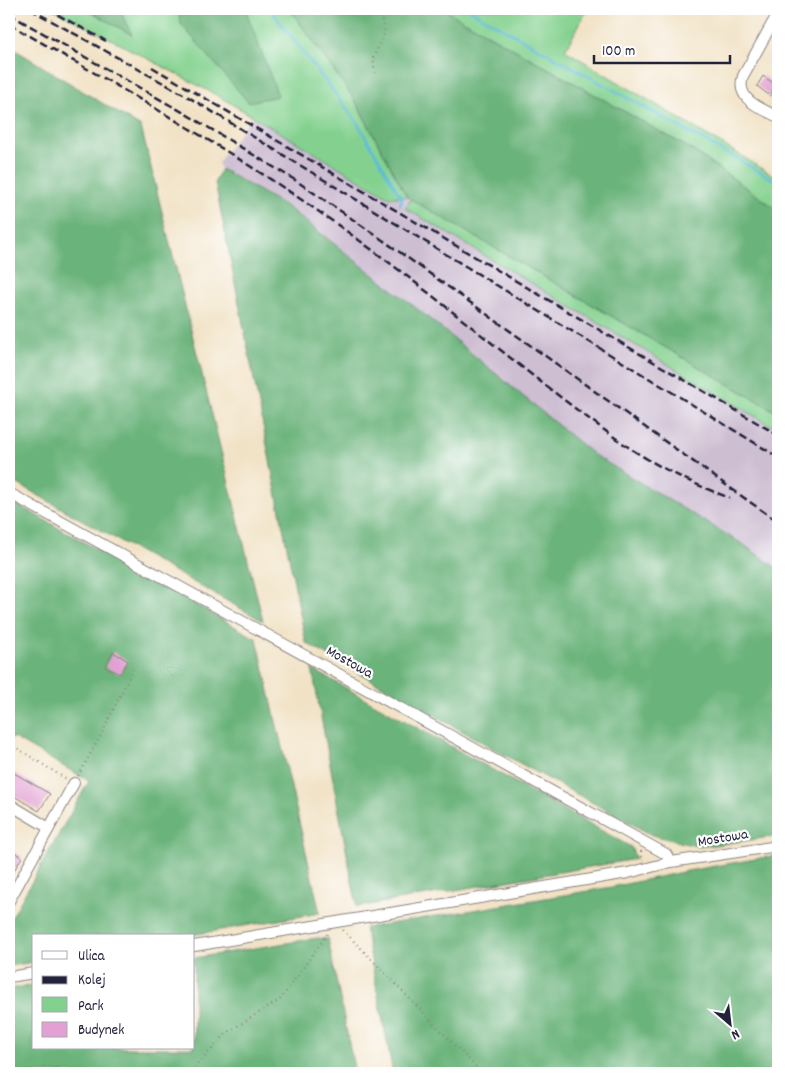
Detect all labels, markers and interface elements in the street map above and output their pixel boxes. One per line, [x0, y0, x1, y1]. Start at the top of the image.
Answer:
scale bar [594, 32, 731, 64]
text: 100 m [602, 41, 635, 63]
street label: Mostowa [322, 641, 377, 685]
street label: Mostowa [696, 824, 751, 854]
legend [32, 934, 195, 1050]
text: Ulica [78, 946, 106, 968]
text: Kolej [78, 970, 106, 992]
text: Park [78, 996, 104, 1018]
north arrow [704, 1000, 754, 1050]
text: Budynek [78, 1020, 124, 1042]
text: N [727, 1023, 743, 1044]

